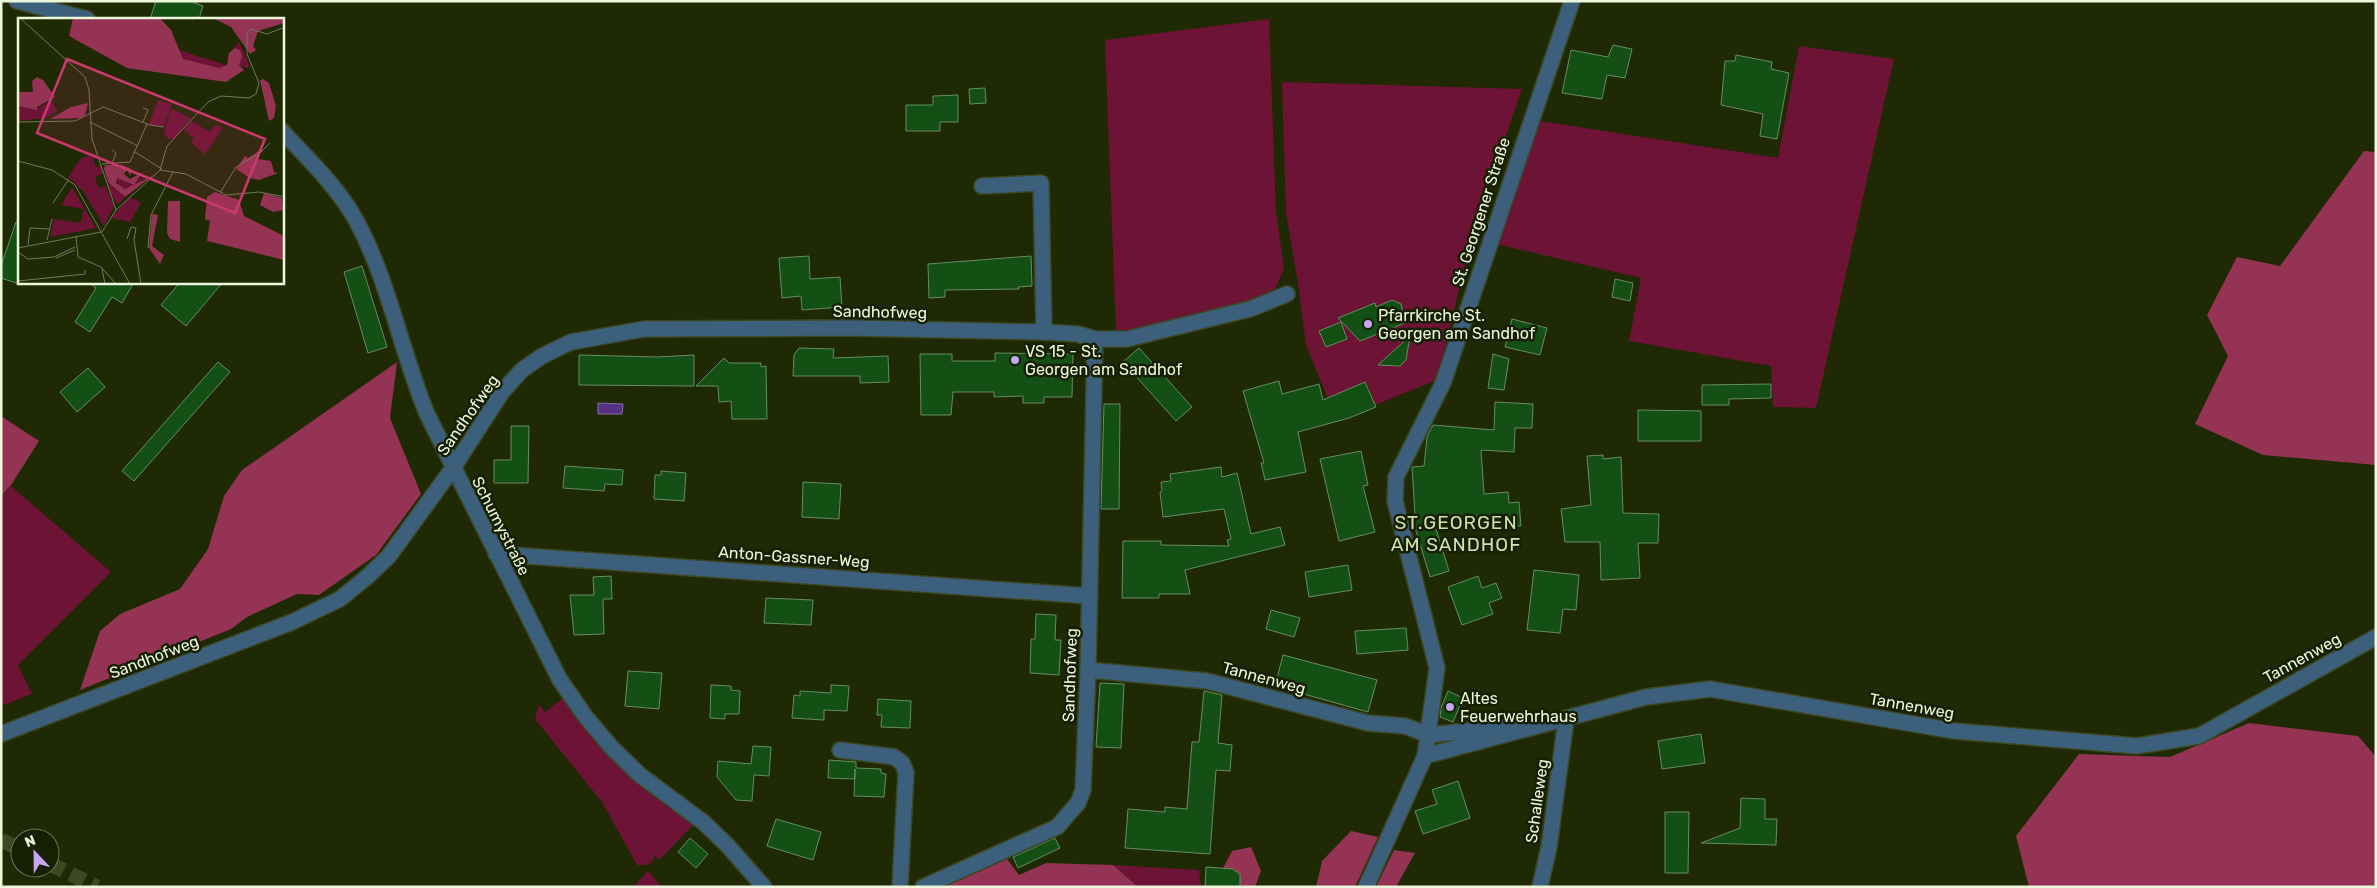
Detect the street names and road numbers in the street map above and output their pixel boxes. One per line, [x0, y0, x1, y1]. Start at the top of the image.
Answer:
street label: St. Georgener Straße [1448, 135, 1514, 289]
street label: Sandhofweg [833, 302, 927, 322]
street label: Sandhofweg [433, 371, 503, 459]
street label: Schumystraße [468, 473, 534, 579]
street label: Anton-Gassner-Weg [718, 542, 870, 572]
street label: Sandhofweg [1059, 628, 1081, 722]
street label: Tannenweg [2260, 629, 2344, 687]
street label: Sandhofweg [107, 631, 201, 683]
street label: Tannenweg [1220, 658, 1308, 698]
street label: Tannenweg [1868, 689, 1956, 723]
street label: Schalleweg [1522, 758, 1552, 844]

